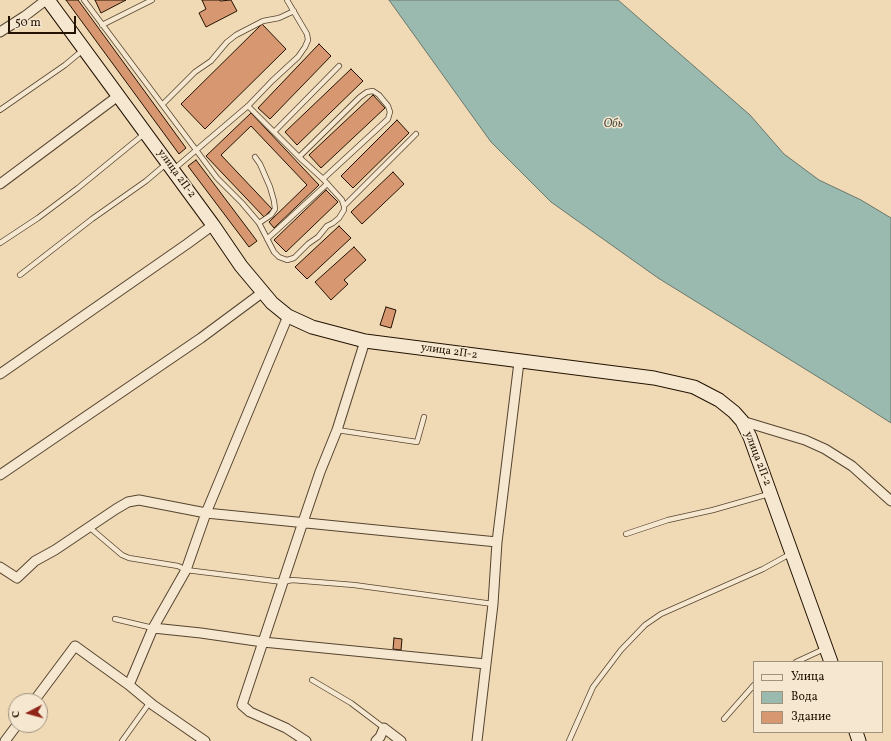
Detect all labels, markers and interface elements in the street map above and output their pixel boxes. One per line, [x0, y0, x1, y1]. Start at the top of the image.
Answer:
scale bar [10, 8, 78, 34]
text: 50 m [15, 15, 41, 31]
water label: Обь [603, 118, 623, 132]
street label: улица 2П-2 [154, 147, 198, 201]
street label: улица 2П-2 [420, 341, 478, 363]
street label: улица 2П-2 [741, 430, 773, 488]
legend [753, 661, 883, 733]
text: Улица [791, 669, 824, 685]
text: Вода [791, 689, 818, 705]
north arrow [8, 693, 48, 733]
text: Здание [791, 709, 831, 725]
text: С [9, 710, 24, 719]

